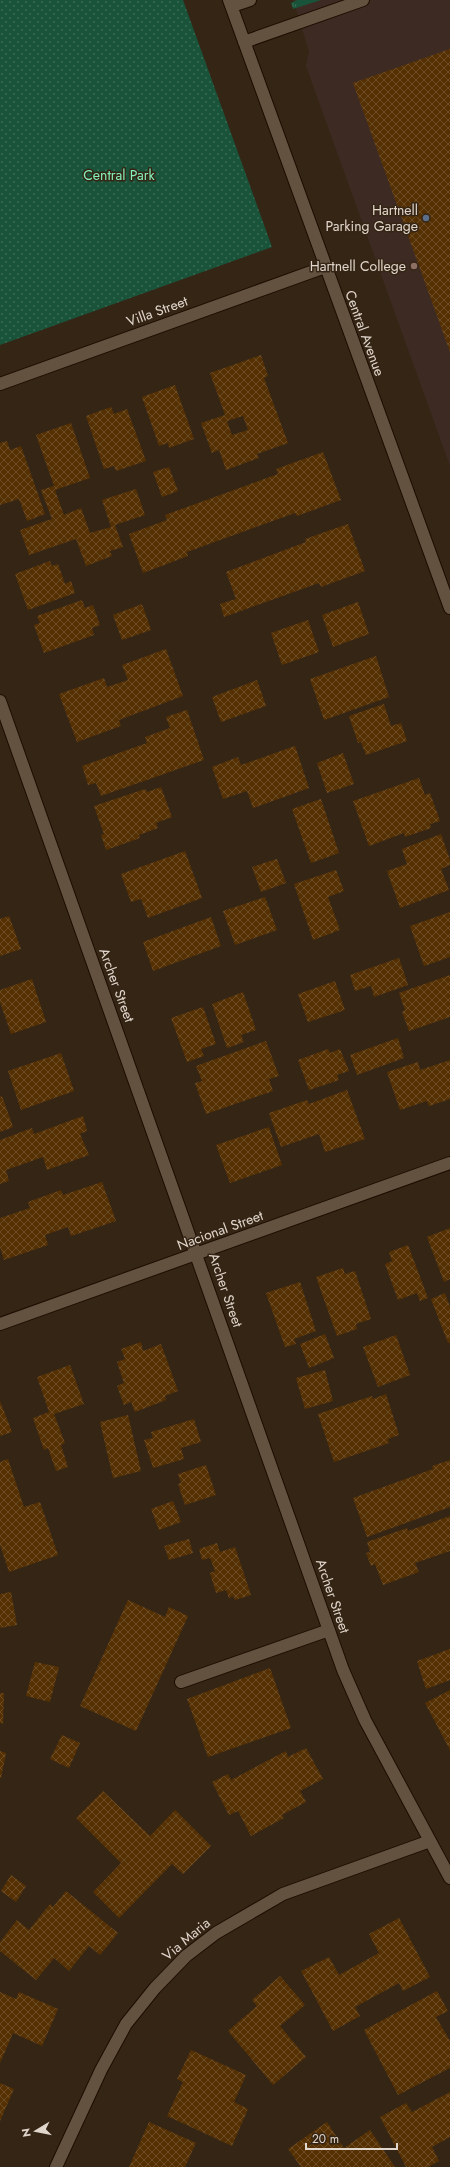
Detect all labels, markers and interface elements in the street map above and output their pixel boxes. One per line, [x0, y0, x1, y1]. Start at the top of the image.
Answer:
park label: Central Park [83, 165, 156, 185]
place label: Hartnell Parking Garage [326, 200, 418, 236]
marker: Hartnell Parking Garage [421, 213, 431, 223]
place label: Hartnell College [310, 256, 406, 276]
marker: Hartnell College [409, 261, 419, 271]
street label: Central Avenue [340, 287, 390, 379]
street label: Villa Street [124, 291, 191, 331]
street label: Archer Street [94, 945, 140, 1025]
street label: Nacional Street [174, 1205, 267, 1255]
street label: Archer Street [204, 1250, 248, 1330]
street label: Archer Street [311, 1556, 355, 1636]
street label: Via Maria [158, 1913, 214, 1965]
north arrow [16, 2111, 56, 2151]
scale bar [306, 2125, 397, 2151]
text: N [18, 2127, 35, 2138]
text: 20 m [312, 2130, 339, 2148]

